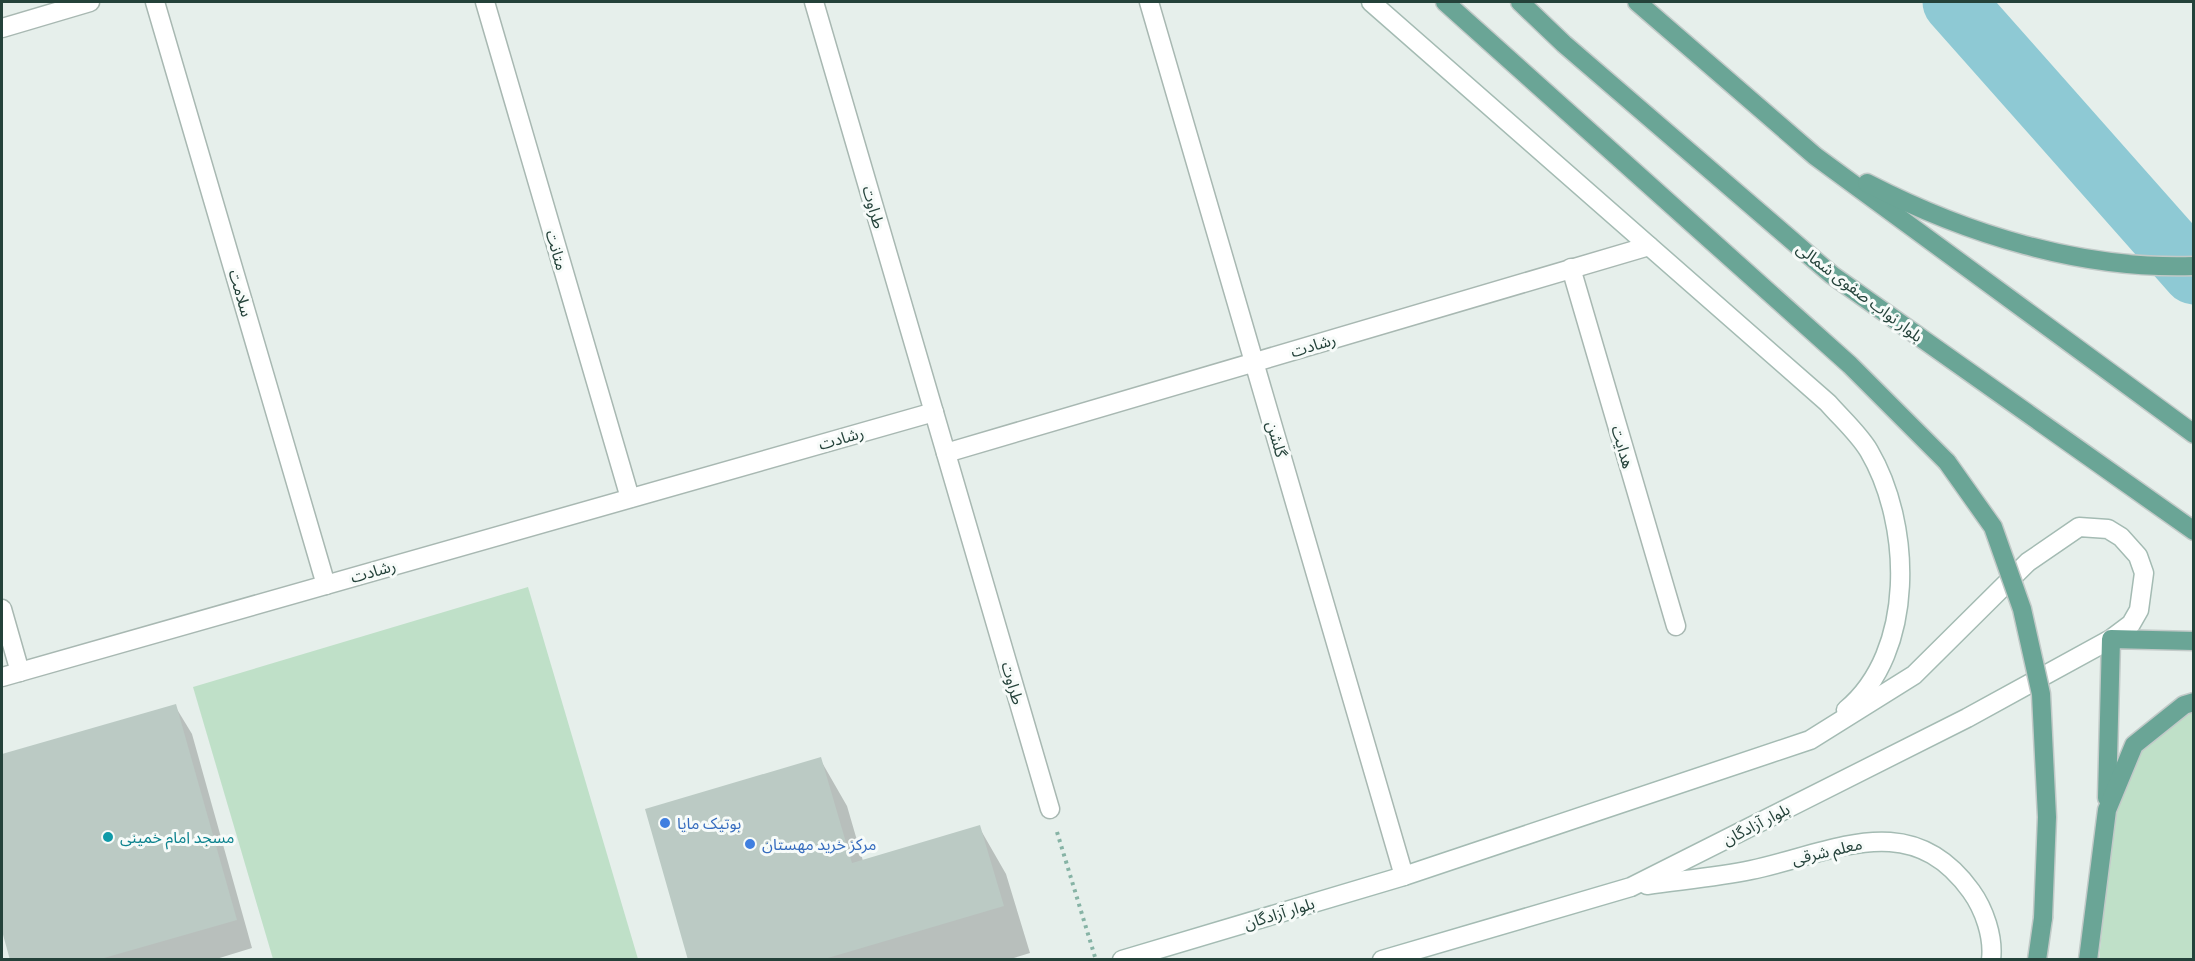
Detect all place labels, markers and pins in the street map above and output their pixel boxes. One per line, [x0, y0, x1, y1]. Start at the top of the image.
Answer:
place label: بوتیک مایا [677, 814, 741, 833]
marker: بوتیک مایا [658, 816, 672, 830]
place label: مسجد امام خمینی [120, 828, 234, 850]
marker: مسجد امام خمینی [101, 830, 115, 844]
place label: مرکز خرید مهستان [762, 835, 877, 854]
marker: مرکز خرید مهستان [743, 837, 757, 851]

